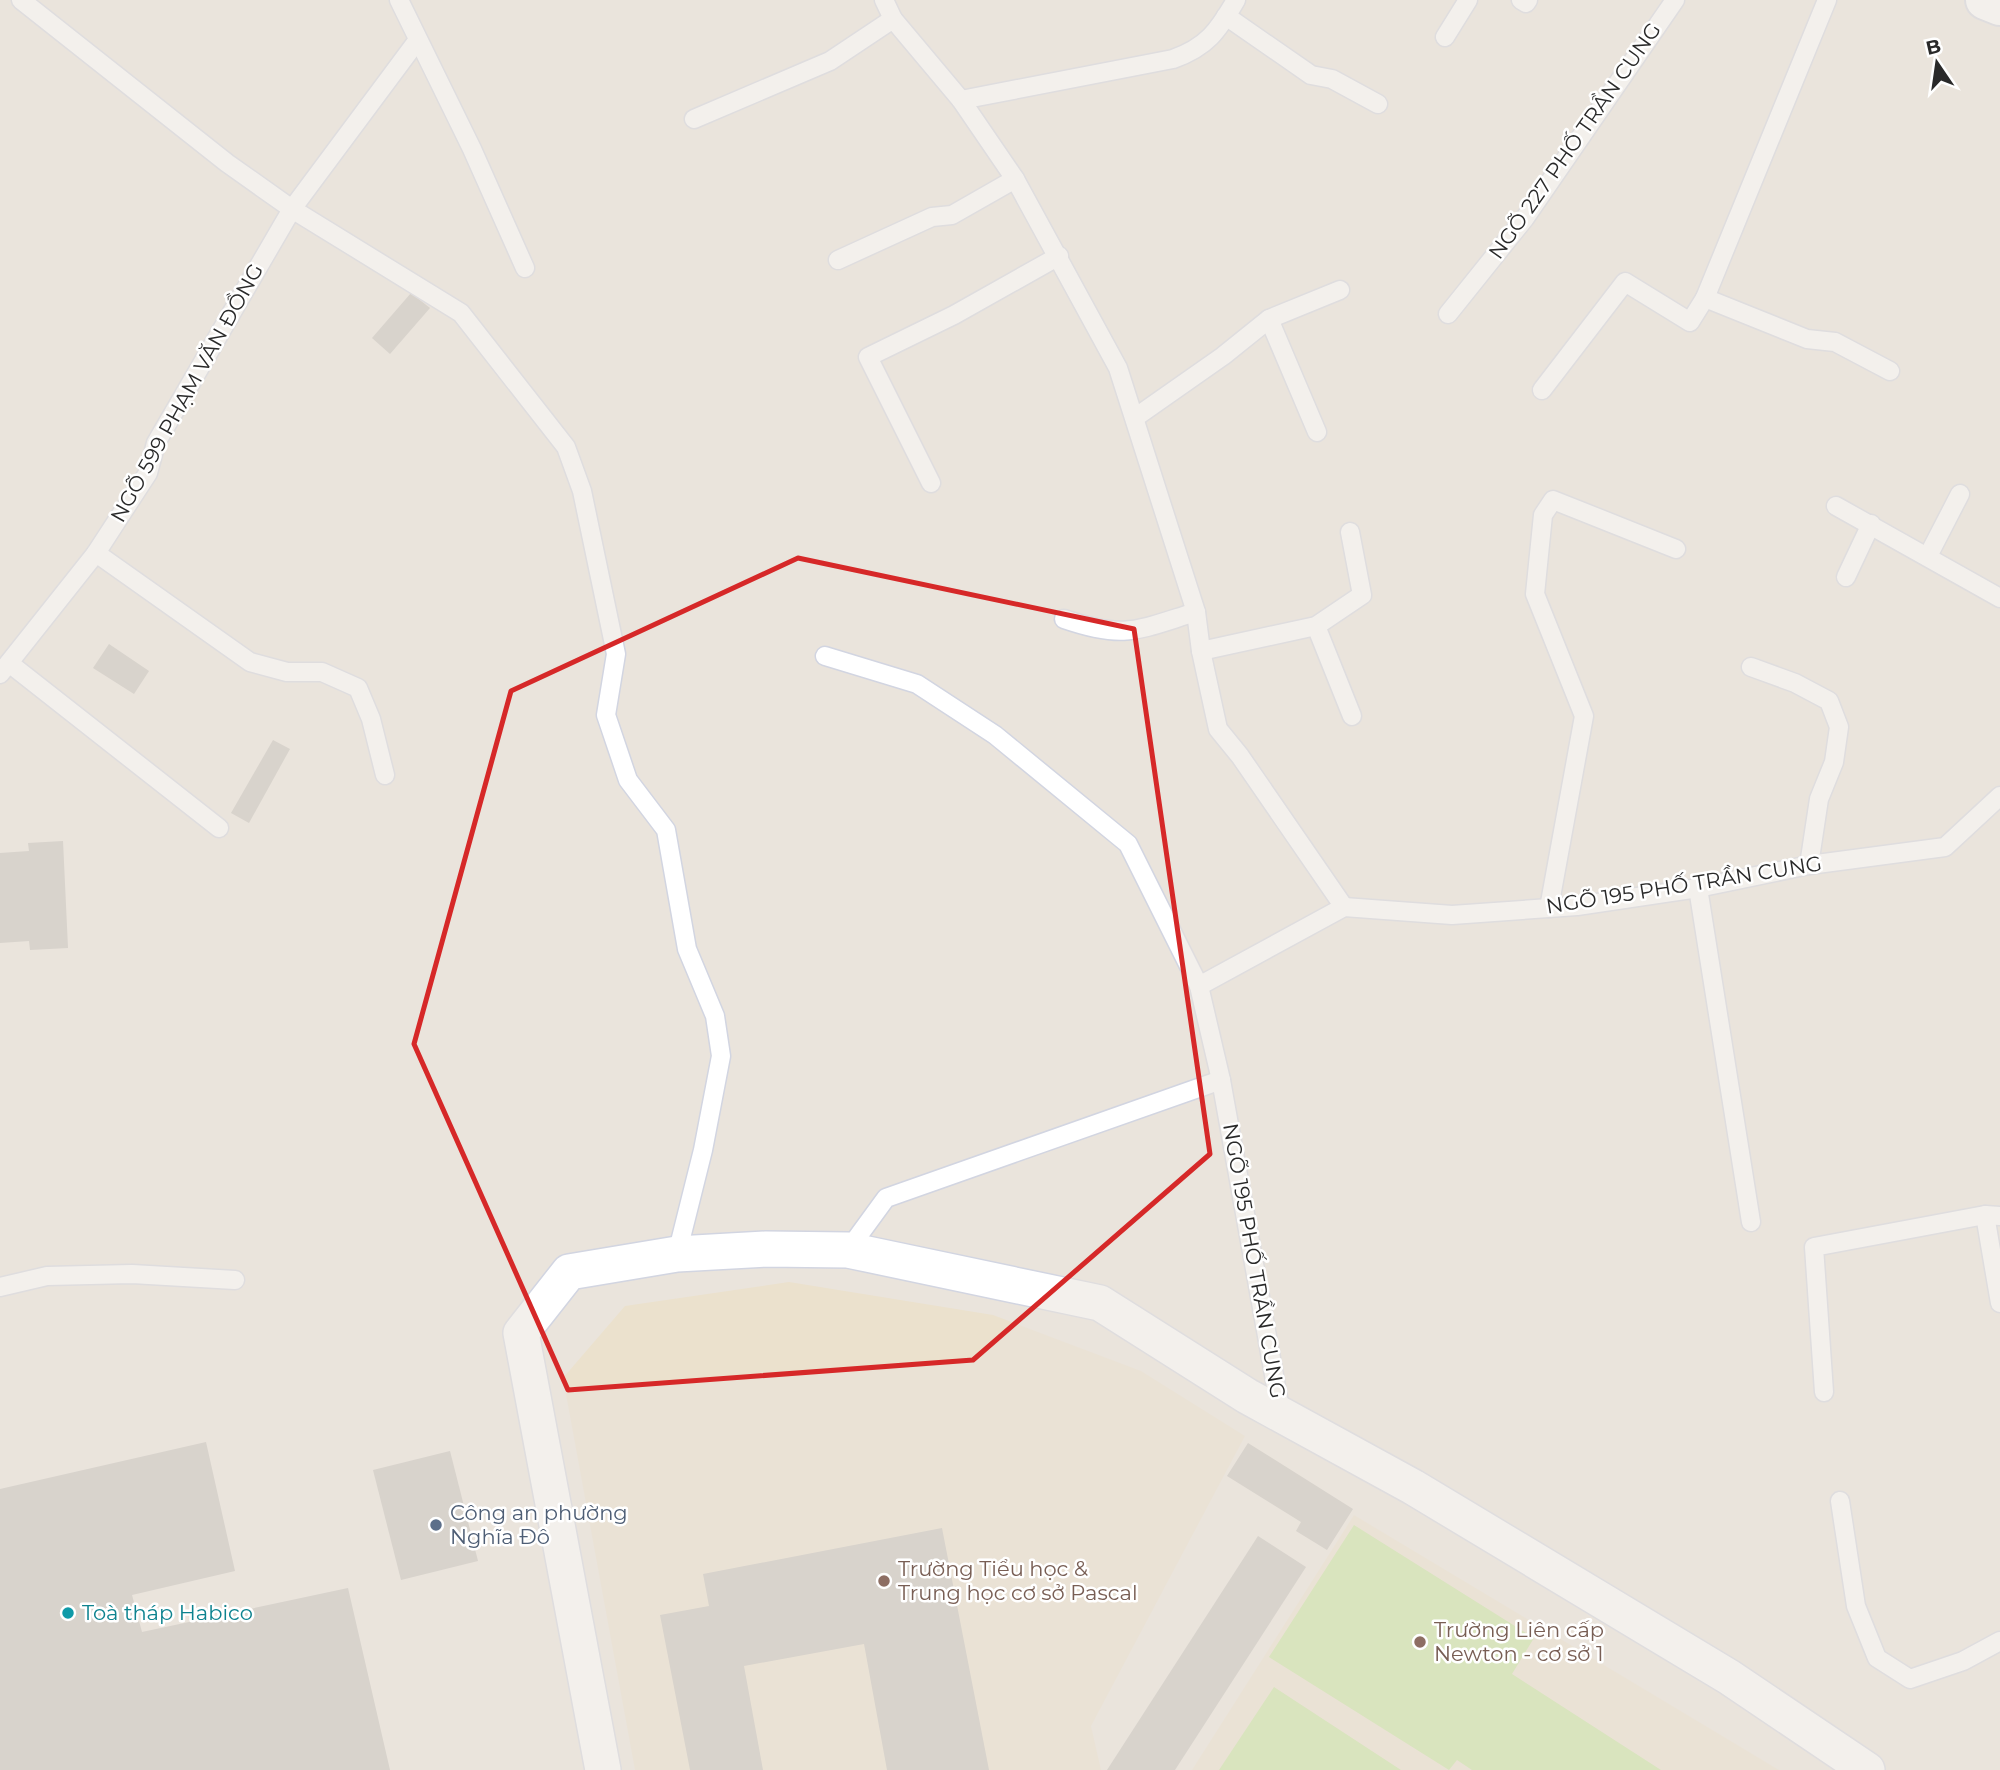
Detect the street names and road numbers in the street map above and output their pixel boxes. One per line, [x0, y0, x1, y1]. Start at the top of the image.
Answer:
street label: NGÕ 227 PHỐ TRẦN CUNG [1483, 18, 1666, 264]
street label: NGÕ 599 PHẠM VĂN ĐỒNG [105, 259, 268, 526]
street label: NGÕ 195 PHỐ TRẦN CUNG [1544, 850, 1824, 919]
street label: NGÕ 195 PHỐ TRẦN CUNG [1218, 1121, 1291, 1400]

